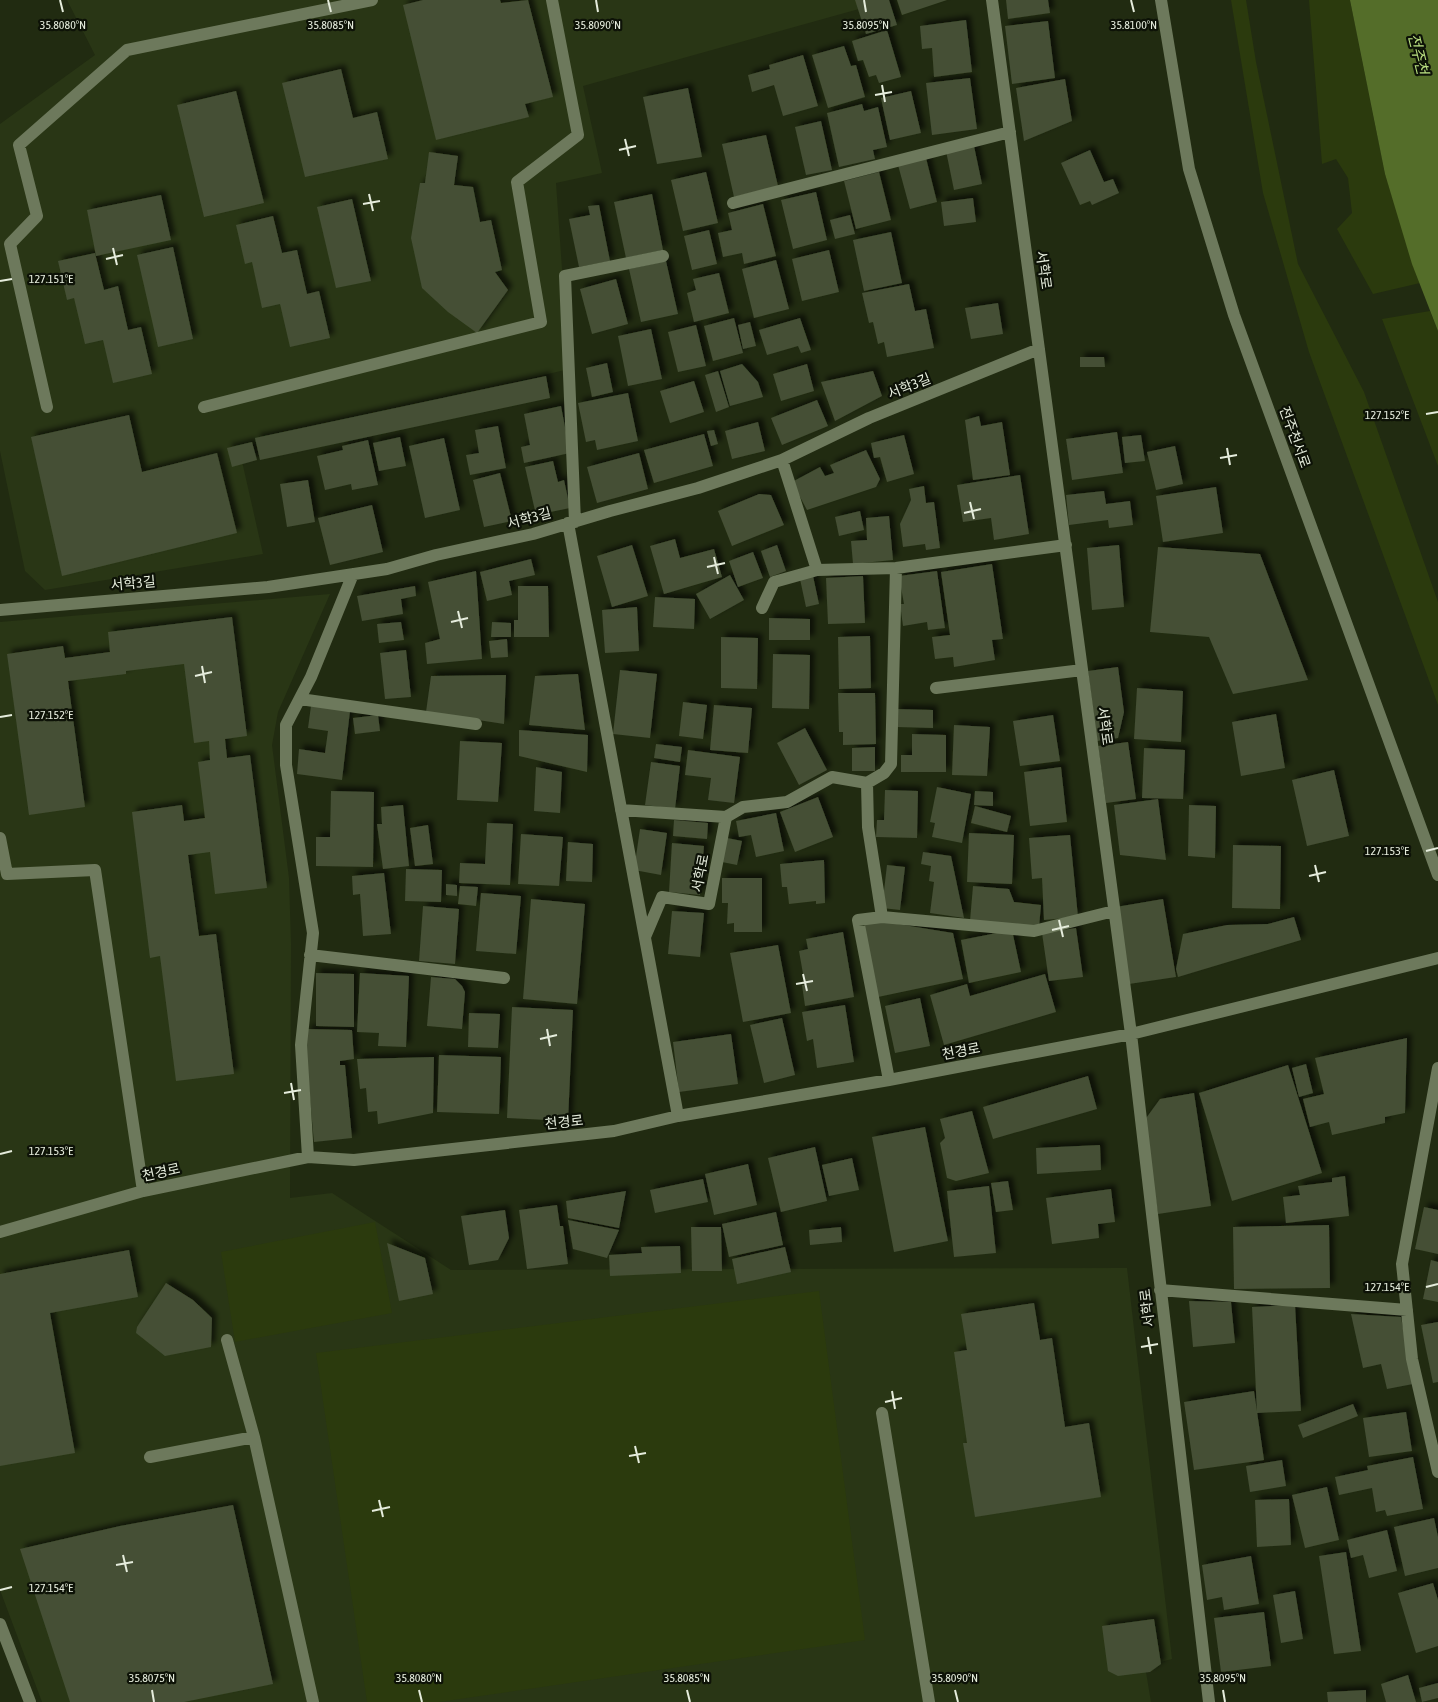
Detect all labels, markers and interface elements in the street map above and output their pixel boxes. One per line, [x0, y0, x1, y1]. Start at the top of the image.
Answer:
text: 35.8080°N [40, 18, 86, 32]
text: 35.8085°N [308, 18, 354, 32]
text: 35.8090°N [575, 18, 621, 32]
text: 35.8095°N [843, 18, 889, 32]
text: 35.8100°N [1111, 18, 1157, 32]
water label: 전주천 [1405, 32, 1432, 78]
street label: 서학로 [1033, 250, 1055, 290]
text: 127.151°E [29, 272, 73, 286]
street label: 서학3길 [885, 370, 933, 402]
street label: 전주천서로 [1276, 404, 1314, 470]
text: 127.152°E [1365, 408, 1409, 422]
street label: 서학3길 [505, 504, 553, 532]
street label: 서학3길 [110, 573, 156, 593]
street label: 서학로 [1094, 706, 1116, 746]
text: 127.152°E [29, 708, 73, 722]
text: 127.153°E [1365, 844, 1409, 858]
street label: 서학로 [688, 852, 712, 893]
street label: 천경로 [941, 1039, 982, 1063]
street label: 천경로 [544, 1112, 584, 1132]
text: 127.153°E [29, 1144, 73, 1158]
street label: 천경로 [140, 1160, 182, 1184]
text: 127.154°E [1365, 1280, 1409, 1294]
street label: 서학로 [1137, 1288, 1157, 1328]
text: 127.154°E [29, 1581, 73, 1595]
text: 35.8075°N [129, 1671, 175, 1685]
text: 35.8080°N [396, 1671, 442, 1685]
text: 35.8085°N [664, 1671, 710, 1685]
text: 35.8090°N [932, 1671, 978, 1685]
text: 35.8095°N [1200, 1671, 1246, 1685]

